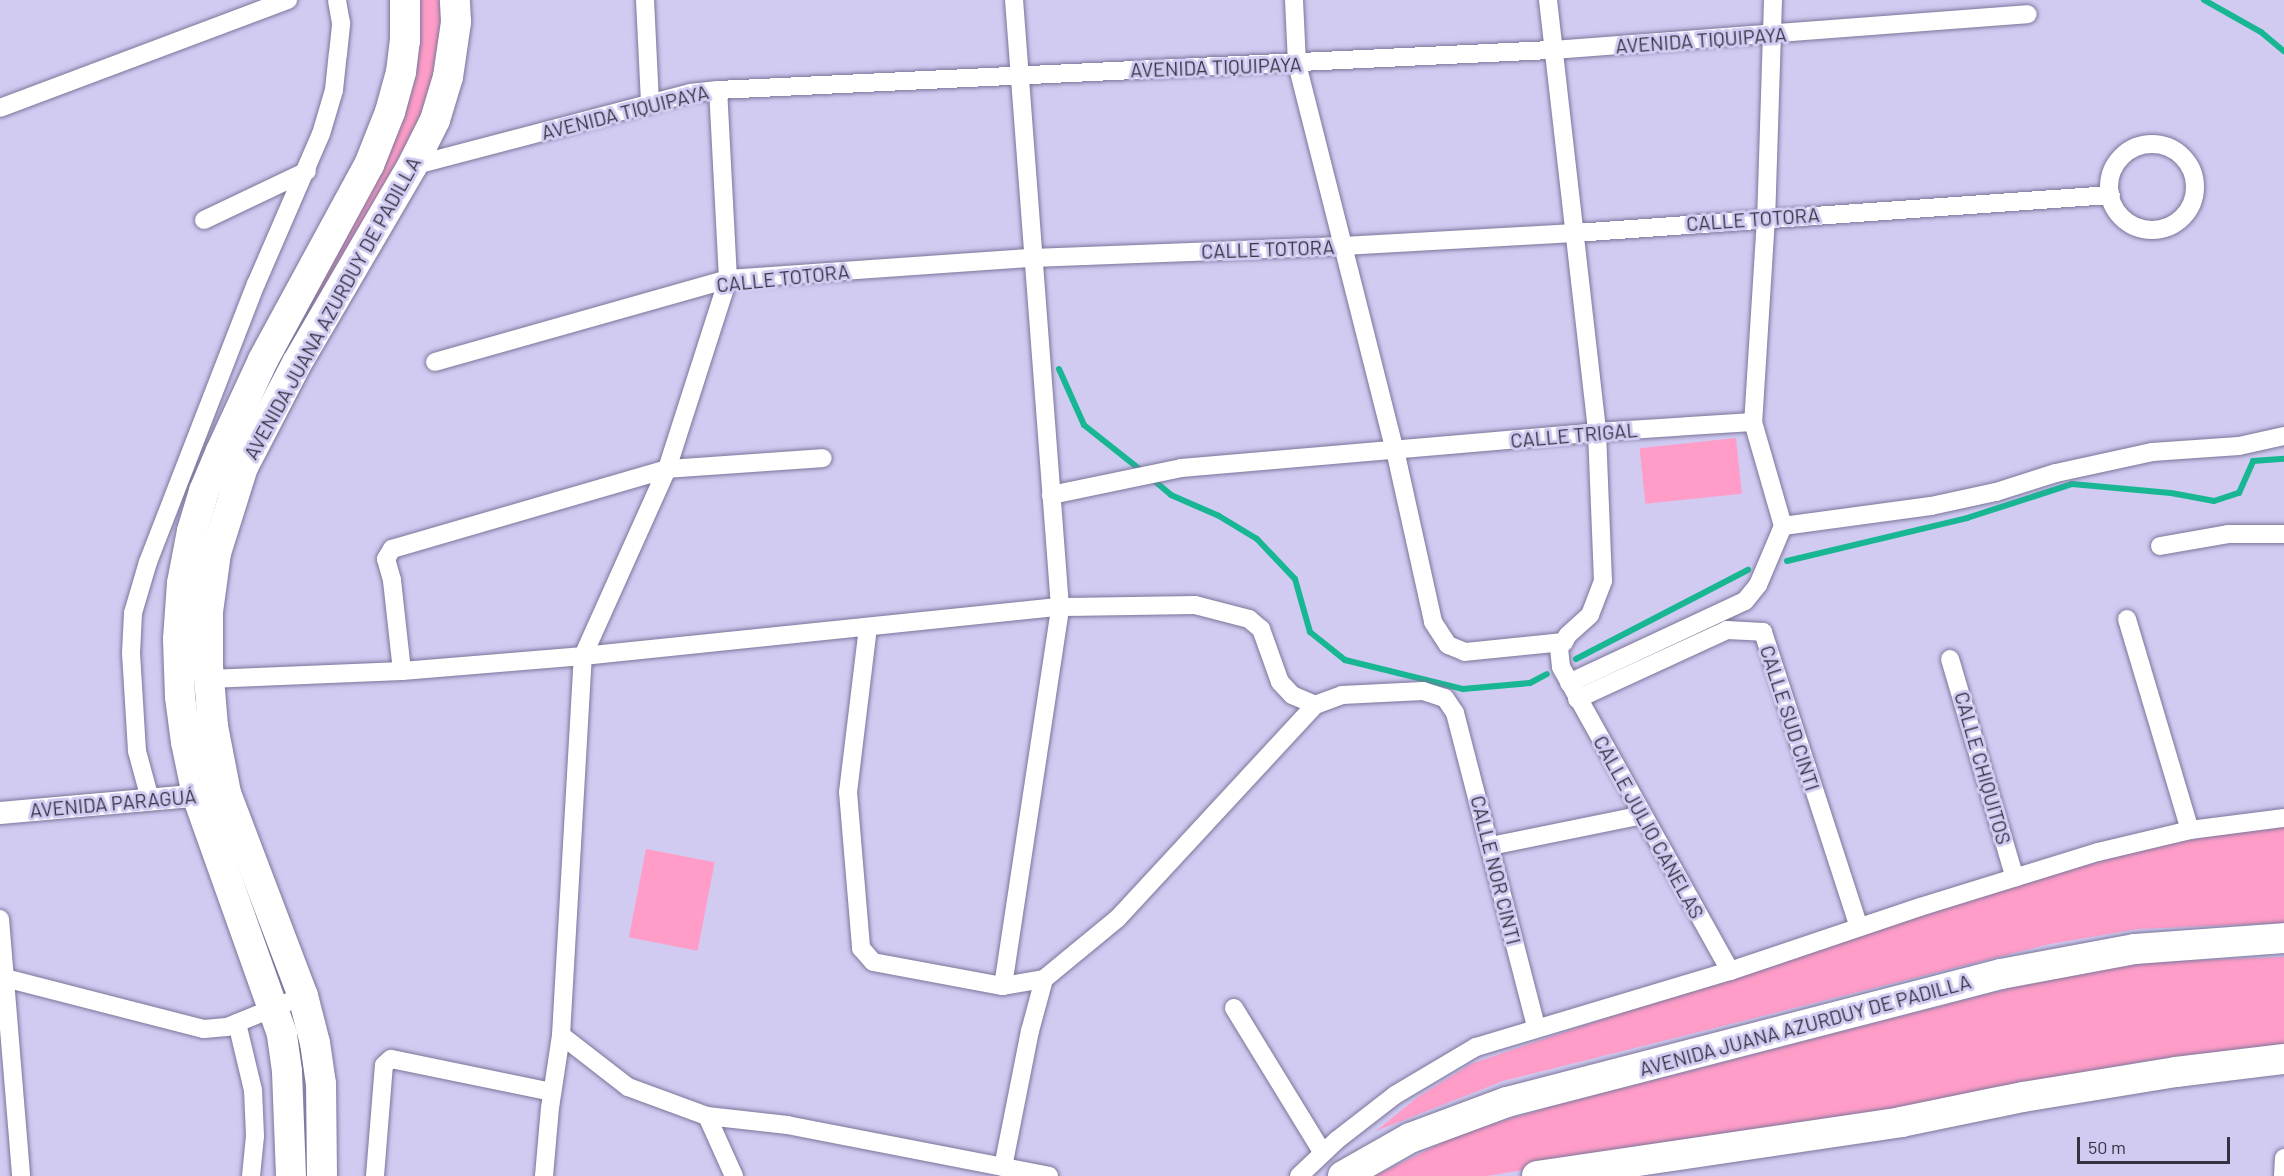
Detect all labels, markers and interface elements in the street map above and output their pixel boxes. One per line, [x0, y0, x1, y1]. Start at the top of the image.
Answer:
street label: AVENIDA TIQUIPAYA [1615, 22, 1787, 58]
street label: AVENIDA TIQUIPAYA [1130, 52, 1302, 82]
street label: AVENIDA TIQUIPAYA [539, 80, 711, 144]
street label: AVENIDA JUANA AZURDUY DE PADILLA [239, 153, 425, 463]
street label: CALLE TOTORA [1685, 202, 1821, 236]
street label: CALLE TOTORA [1201, 235, 1335, 263]
street label: CALLE TOTORA [715, 259, 851, 297]
street label: CALLE TRIGAL [1509, 417, 1639, 453]
street label: CALLE SUD CINTI [1755, 642, 1825, 794]
street label: CALLE CHIQUITOS [1950, 689, 2016, 847]
street label: CALLE JULIO CANELAS [1589, 731, 1709, 923]
street label: AVENIDA PARAGUÁ [29, 784, 197, 822]
street label: CALLE NOR CINTI [1466, 793, 1526, 947]
street label: AVENIDA JUANA AZURDUY DE PADILLA [1637, 969, 1973, 1081]
scale bar [2080, 1125, 2233, 1163]
text: 50 m [2088, 1136, 2126, 1158]

